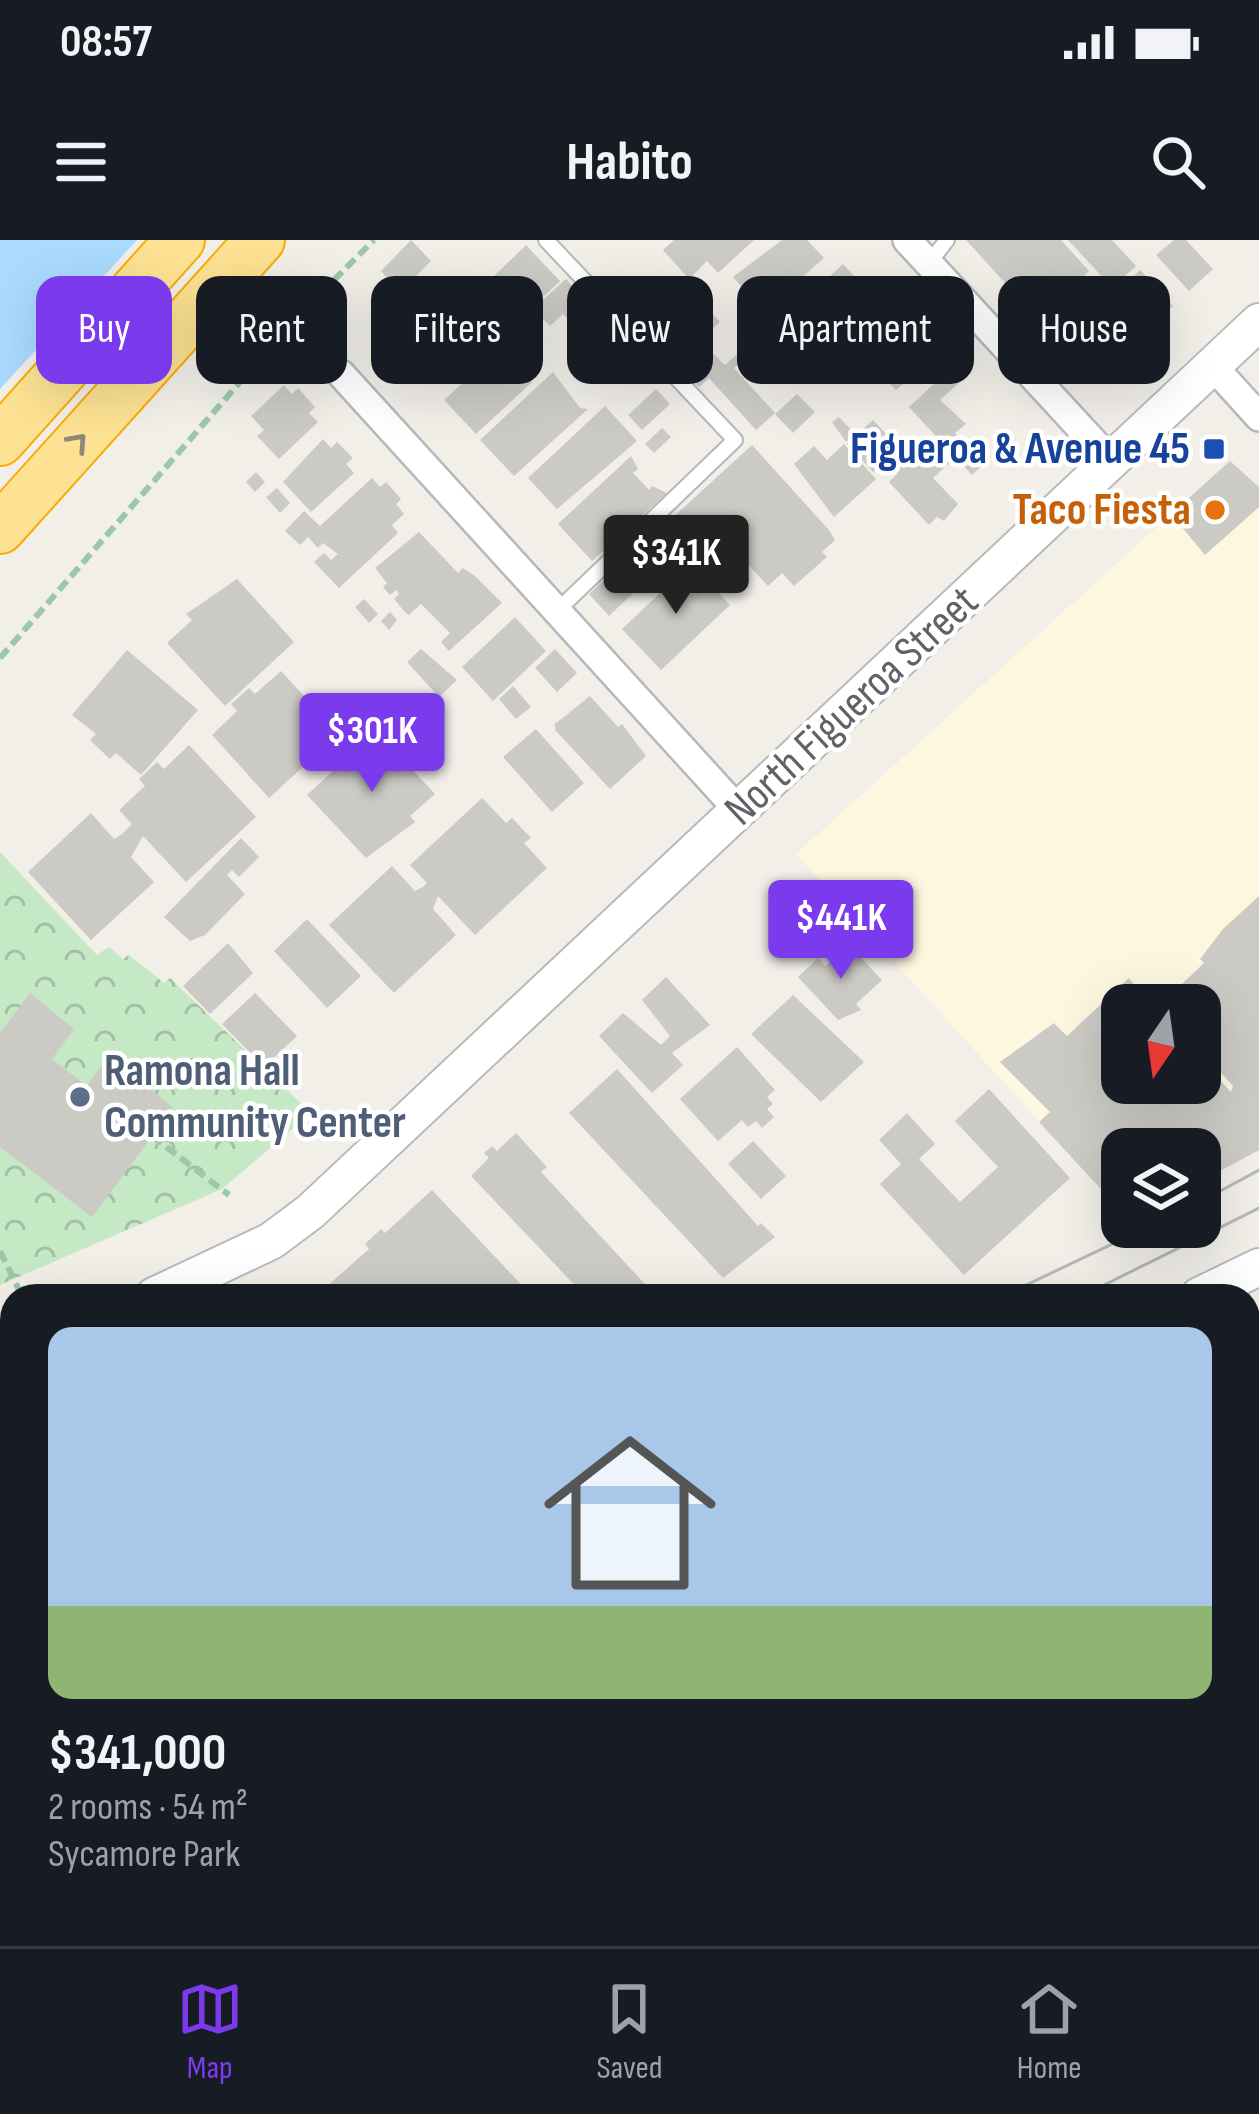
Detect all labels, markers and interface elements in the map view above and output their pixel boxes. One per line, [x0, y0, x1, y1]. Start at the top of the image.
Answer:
text: 08:57 [60, 15, 152, 70]
icon: menu [48, 129, 114, 195]
icon: search [1145, 129, 1211, 195]
text: Habito [566, 130, 693, 195]
chip: Buy [36, 276, 172, 384]
chip: Rent [196, 276, 347, 384]
chip: Filters [371, 276, 543, 384]
chip: New [567, 276, 713, 384]
chip: Apartment [737, 276, 974, 384]
chip: House [998, 276, 1170, 384]
place label: Figueroa & Avenue 45 [850, 422, 1190, 477]
one-way arrow [64, 434, 85, 455]
marker: Figueroa & Avenue 45 [1201, 436, 1227, 462]
place label: Taco Fiesta [1013, 483, 1191, 538]
marker: Taco Fiesta [1202, 497, 1228, 523]
pin: $341K [592, 515, 760, 617]
text: $341K [631, 530, 721, 577]
street label: North Figueroa Street [714, 575, 990, 837]
pin: $301K [288, 693, 456, 795]
text: $301K [327, 708, 417, 755]
pin: $441K [757, 880, 925, 982]
text: $441K [795, 895, 887, 942]
north arrow [1101, 984, 1221, 1104]
map controls [1101, 984, 1221, 1248]
place label: Ramona Hall Community Center [104, 1044, 406, 1151]
marker: Ramona Hall Community Center [67, 1084, 93, 1110]
button: layers [1101, 1128, 1221, 1248]
icon: home [522, 1405, 738, 1621]
text: $341,000 [48, 1723, 226, 1784]
text: 2 rooms · 54 m² [48, 1784, 248, 1831]
text: Sycamore Park [48, 1831, 240, 1878]
tab: Map [177, 1976, 243, 2088]
tab: Saved [596, 1976, 663, 2088]
tab: Home [1016, 1976, 1082, 2088]

